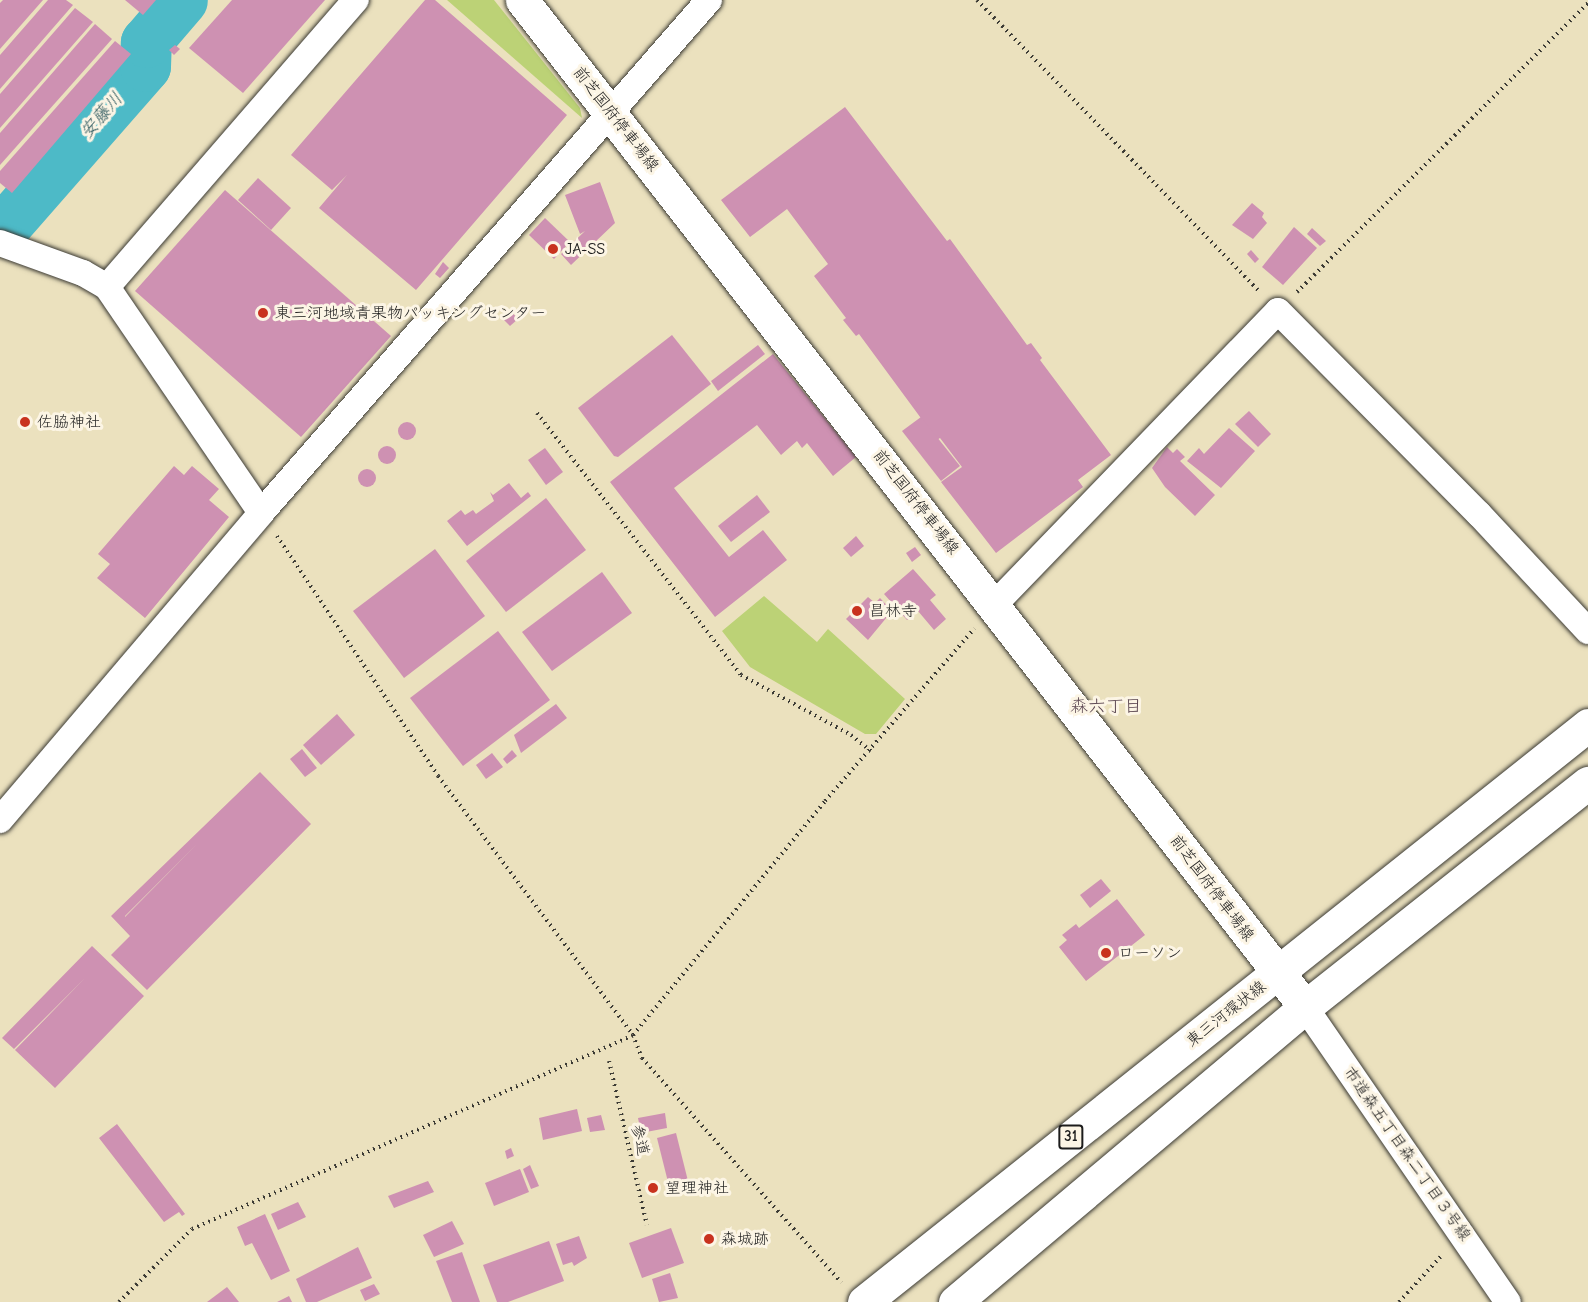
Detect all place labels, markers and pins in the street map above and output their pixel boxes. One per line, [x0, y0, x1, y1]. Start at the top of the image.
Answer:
place label: JA-SS [565, 239, 605, 259]
marker: JA-SS [546, 242, 560, 256]
place label: 東三河地域青果物パッキングセンター [275, 303, 547, 323]
marker: 東三河地域青果物パッキングセンター [256, 306, 270, 320]
place label: 佐脇神社 [37, 412, 101, 432]
marker: 佐脇神社 [18, 415, 32, 429]
place label: 昌林寺 [869, 601, 917, 621]
marker: 昌林寺 [850, 604, 864, 618]
place label: ローソン [1118, 943, 1182, 963]
marker: ローソン [1099, 946, 1113, 960]
place label: 望理神社 [665, 1178, 729, 1198]
marker: 望理神社 [646, 1181, 660, 1195]
place label: 森城跡 [721, 1229, 769, 1249]
marker: 森城跡 [702, 1232, 716, 1246]

